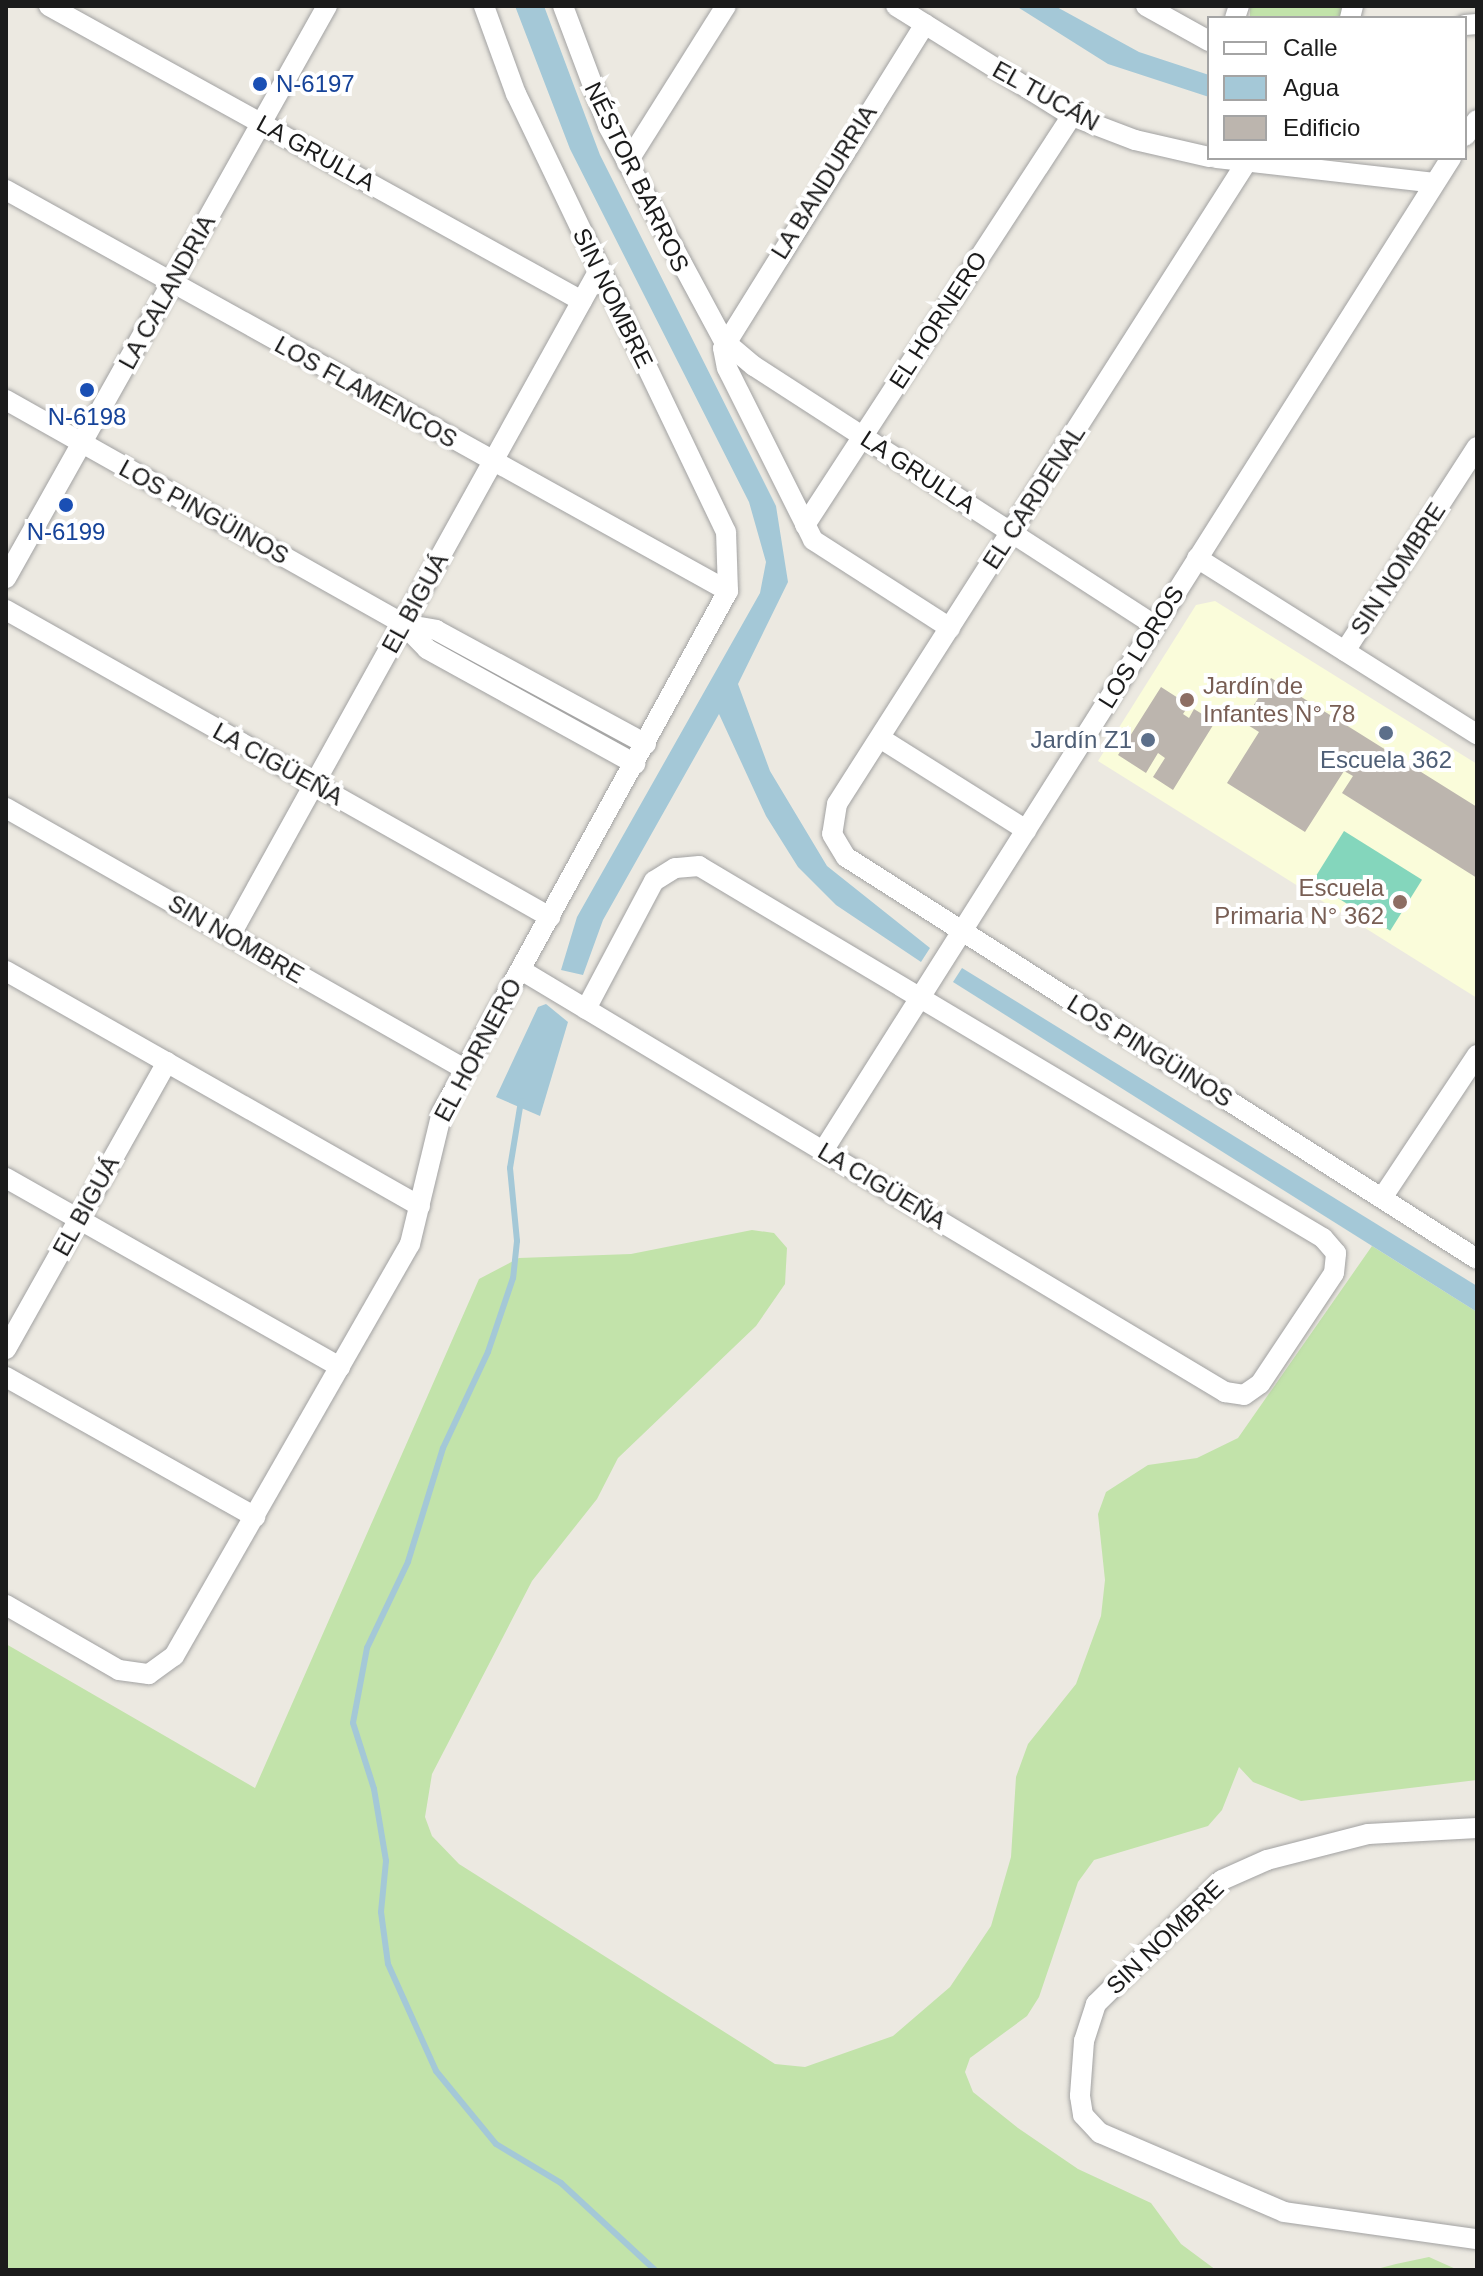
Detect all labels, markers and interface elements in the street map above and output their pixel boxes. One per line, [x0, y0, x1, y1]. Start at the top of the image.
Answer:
legend [1207, 16, 1467, 160]
text: Calle [1283, 34, 1338, 61]
street label: EL TUCÁN [987, 55, 1105, 137]
place label: N-6197 [276, 70, 355, 98]
text: Agua [1283, 74, 1339, 101]
marker: N-6197 [251, 75, 269, 93]
street label: NÉSTOR BARROS [579, 77, 695, 277]
street label: LA BANDURRIA [765, 99, 883, 265]
street label: LA GRULLA [251, 108, 381, 198]
text: Edificio [1283, 114, 1360, 141]
street label: LA CALANDRIA [112, 209, 222, 375]
street label: SIN NOMBRE [567, 223, 659, 373]
street label: EL HORNERO [883, 246, 993, 394]
street label: LOS FLAMENCOS [270, 330, 462, 454]
marker: N-6198 [78, 381, 96, 399]
place label: N-6198 [48, 403, 126, 431]
street label: EL CARDENAL [977, 419, 1091, 575]
street label: LA GRULLA [855, 424, 981, 520]
street label: LOS PINGÜINOS [114, 454, 294, 570]
marker: N-6199 [57, 496, 75, 514]
street label: SIN NOMBRE [1345, 497, 1451, 641]
place label: N-6199 [27, 518, 105, 546]
street label: EL BIGUÁ [376, 548, 454, 658]
street label: LOS LOROS [1092, 581, 1190, 713]
place label: Jardín de Infantes N° 78 [1203, 672, 1355, 728]
marker: Jardín de Infantes N° 78 [1178, 691, 1196, 709]
street label: LA CIGÜEÑA [207, 716, 349, 812]
marker: Escuela 362 [1377, 724, 1395, 742]
place label: Jardín Z1 [1031, 726, 1132, 754]
marker: Jardín Z1 [1139, 731, 1157, 749]
place label: Escuela 362 [1320, 746, 1452, 774]
place label: Escuela Primaria N° 362 [1214, 874, 1384, 930]
street label: SIN NOMBRE [163, 889, 309, 989]
marker: Escuela Primaria N° 362 [1391, 893, 1409, 911]
street label: EL HORNERO [428, 973, 528, 1127]
street label: LOS PINGÜINOS [1062, 989, 1238, 1113]
street label: LA CIGÜEÑA [812, 1136, 952, 1236]
street label: EL BIGUÁ [47, 1151, 125, 1261]
street label: SIN NOMBRE [1100, 1874, 1230, 2000]

